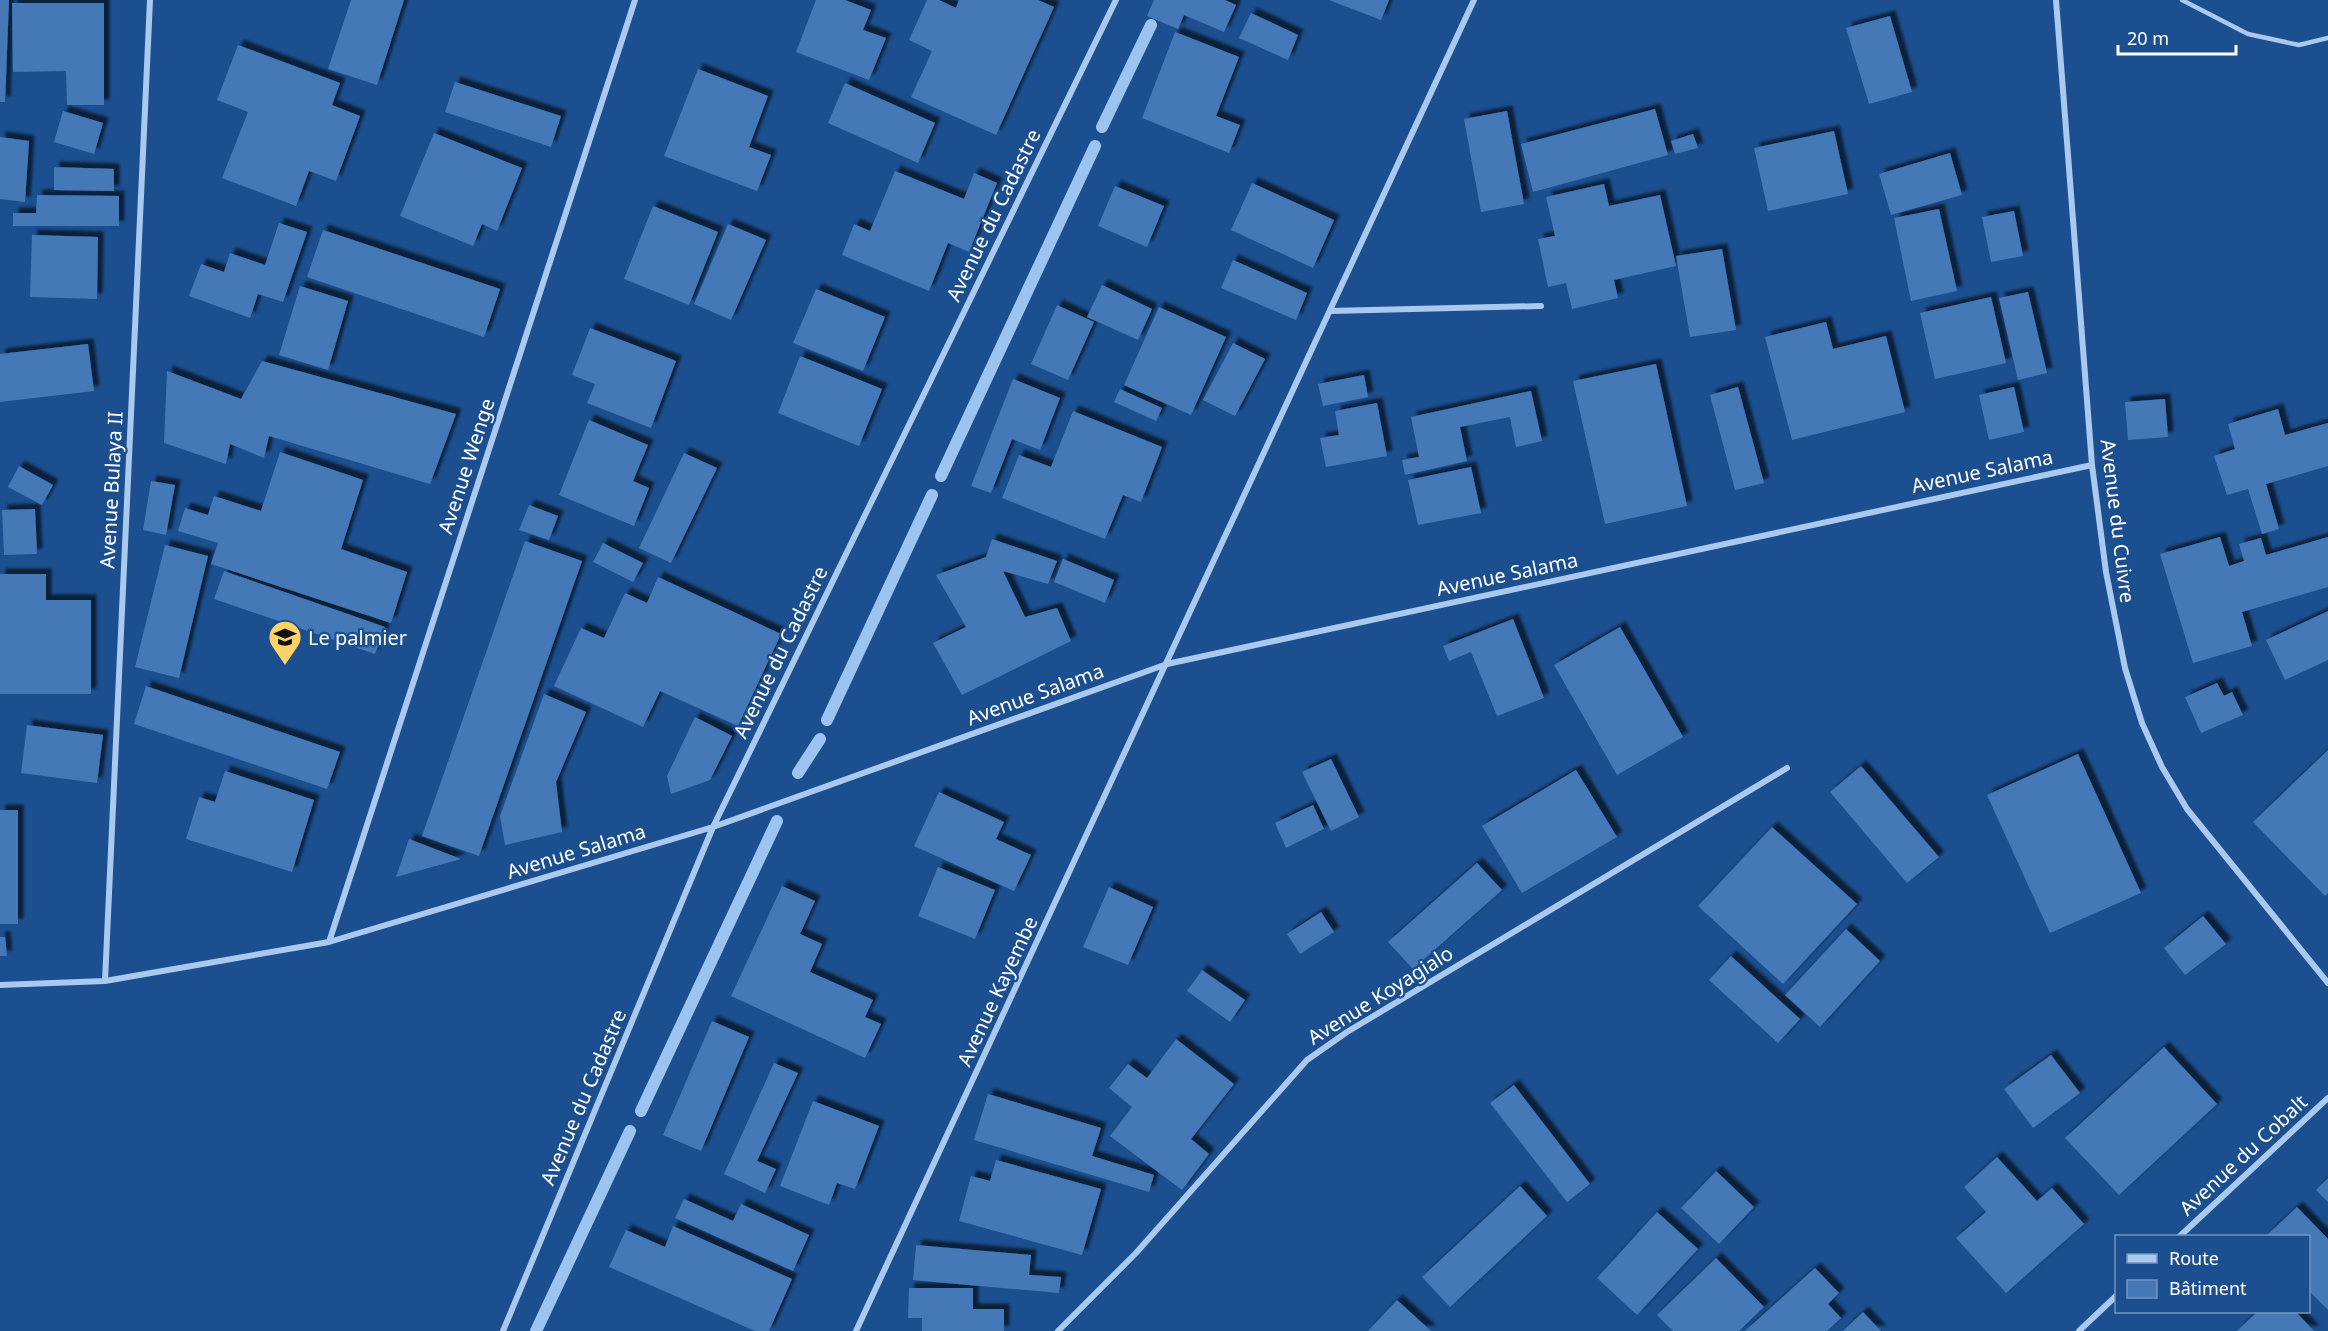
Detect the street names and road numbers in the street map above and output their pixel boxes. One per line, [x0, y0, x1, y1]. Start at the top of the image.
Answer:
street label: Avenue du Cadastre [940, 124, 1046, 306]
street label: Avenue Wenge [431, 395, 501, 537]
street label: Avenue Bulaya II [93, 411, 129, 569]
street label: Avenue du Cuivre [2095, 438, 2141, 604]
street label: Avenue Salama [1909, 443, 2055, 499]
street label: Avenue Salama [1434, 546, 1580, 602]
street label: Avenue du Cadastre [727, 561, 833, 743]
street label: Avenue Salama [963, 657, 1107, 731]
street label: Avenue Salama [503, 817, 649, 885]
street label: Avenue Kayembe [950, 912, 1044, 1070]
street label: Avenue Koyagialo [1302, 939, 1458, 1051]
street label: Avenue du Cadastre [534, 1005, 632, 1189]
street label: Avenue du Cobalt [2173, 1089, 2313, 1221]

